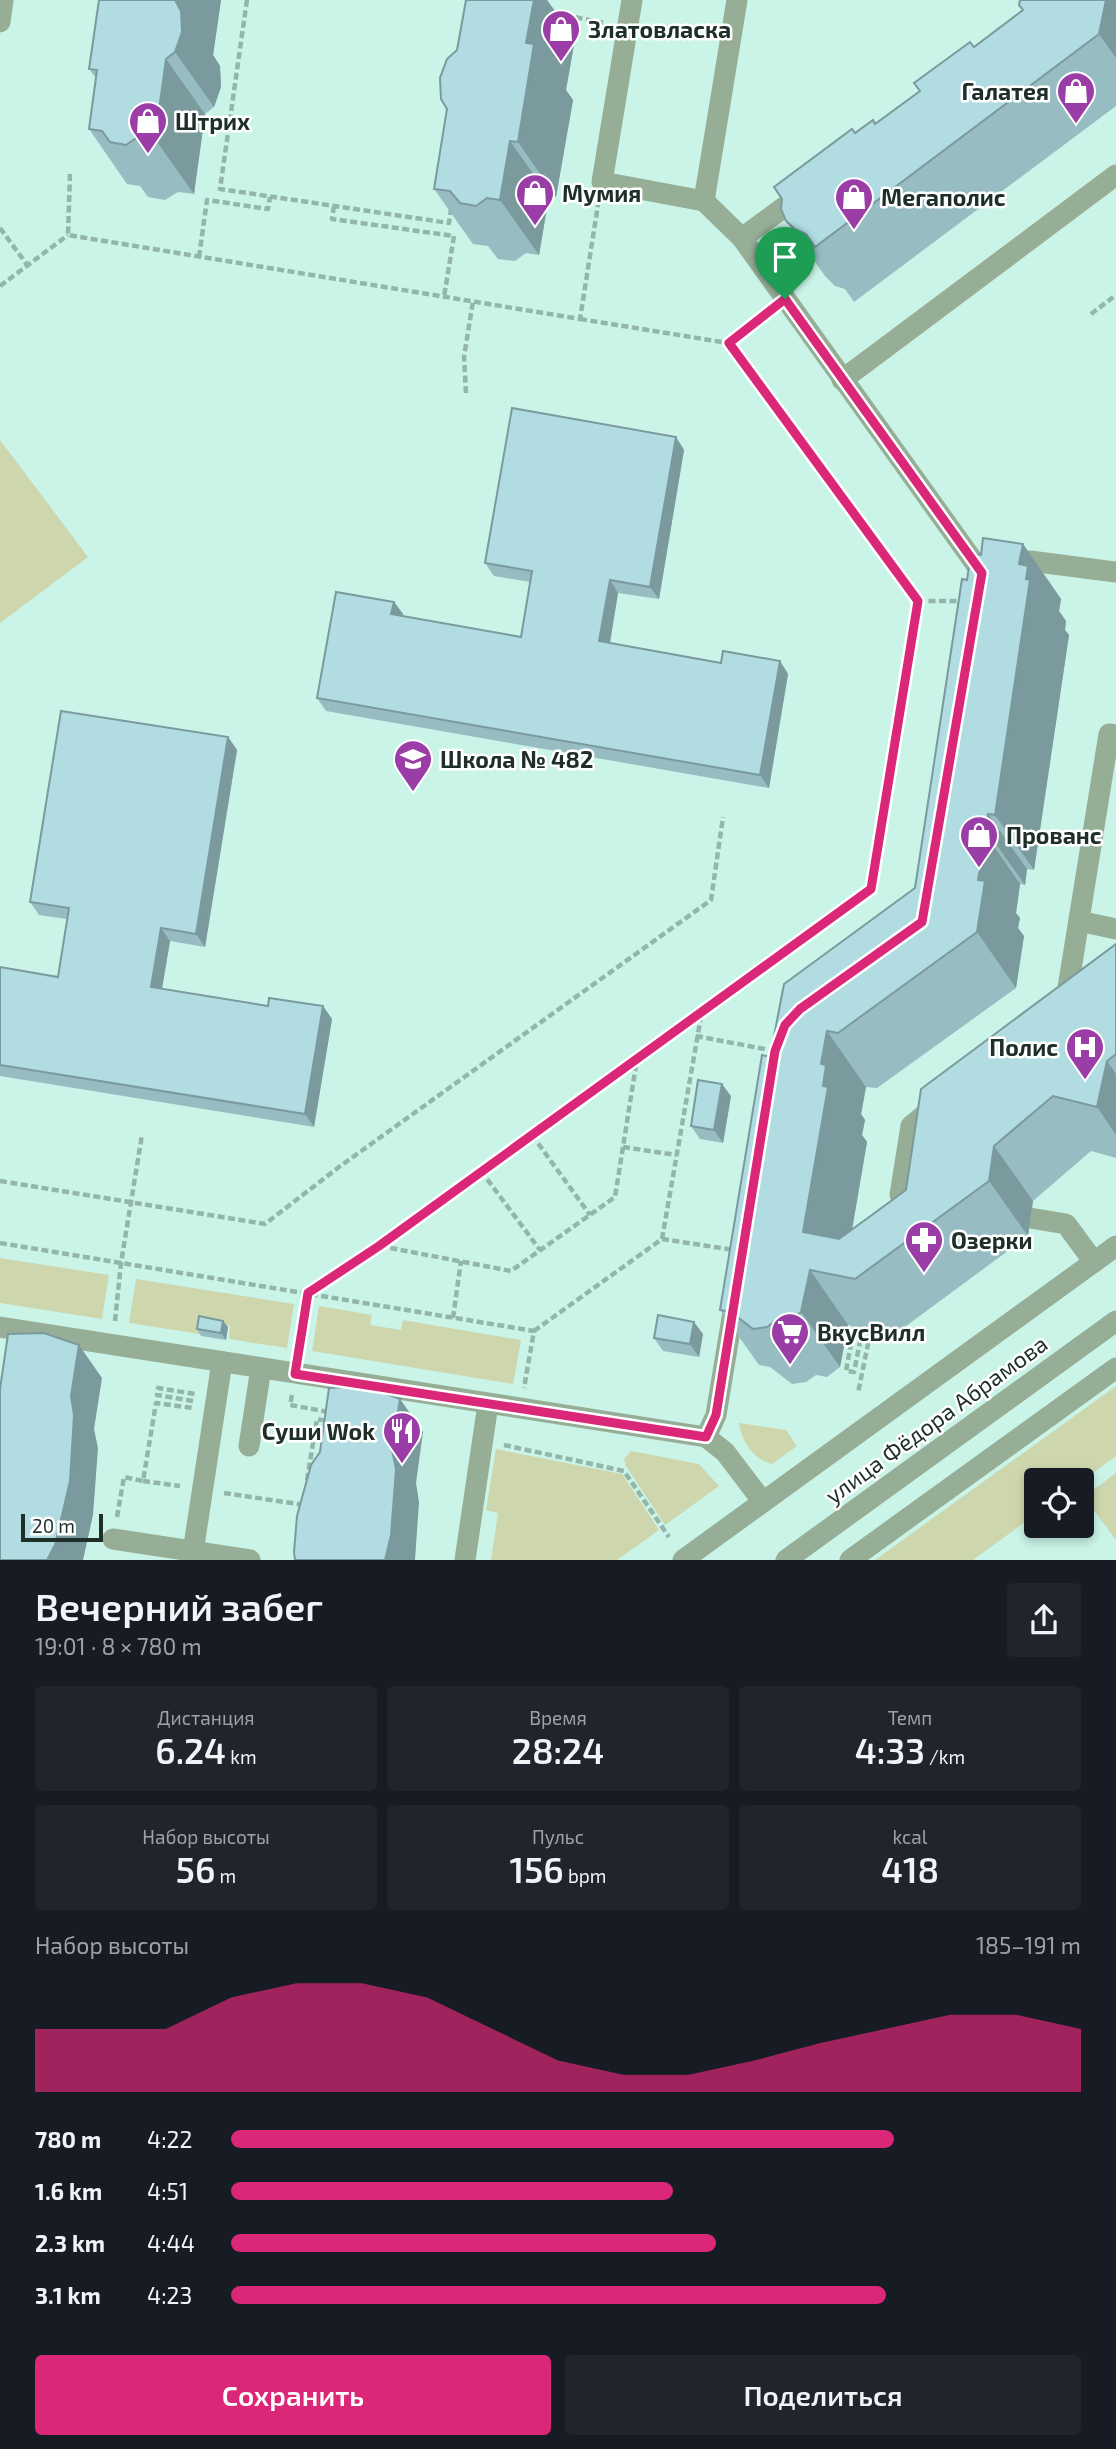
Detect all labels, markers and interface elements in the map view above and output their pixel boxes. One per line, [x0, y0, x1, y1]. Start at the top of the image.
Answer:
shop icon: Златовласка [540, 8, 582, 63]
place label: Златовласка [588, 15, 731, 43]
shop icon: Галатея [1055, 70, 1097, 125]
place label: Галатея [961, 77, 1049, 105]
shop icon: Штрих [127, 100, 169, 155]
place label: Штрих [175, 107, 250, 135]
shop icon: Мумия [514, 172, 556, 227]
shop icon: Мегаполис [833, 176, 875, 231]
place label: Мумия [562, 179, 641, 207]
place label: Мегаполис [881, 183, 1006, 211]
pin [755, 227, 815, 299]
icon: arrive [766, 238, 804, 276]
school or university icon: Школа № 482 [392, 738, 434, 793]
place label: Школа № 482 [440, 745, 593, 773]
shop icon: Прованс [958, 814, 1000, 869]
place label: Прованс [1006, 821, 1102, 849]
hospital icon: Полис [1064, 1026, 1106, 1081]
place label: Полис [989, 1033, 1058, 1061]
pharmacy icon: Озерки [903, 1219, 945, 1274]
place label: Озерки [951, 1226, 1033, 1254]
supermarket icon: ВкусВилл [769, 1311, 811, 1366]
place label: ВкусВилл [817, 1318, 925, 1346]
street label: улица Фёдора Абрамова [820, 1329, 1053, 1510]
restaurant icon: Суши Wok [381, 1410, 423, 1465]
place label: Суши Wok [262, 1417, 375, 1445]
map controls [1024, 1468, 1094, 1538]
button: locate [1024, 1468, 1094, 1538]
scale bar [21, 1511, 103, 1543]
text: 20 m [32, 1514, 75, 1537]
text: Вечерний забег [35, 1583, 323, 1629]
button: share [1007, 1583, 1081, 1657]
text: 19:01 · 8 × 780 m [35, 1632, 202, 1660]
text: Дистанция [157, 1706, 255, 1729]
text: Время [529, 1706, 587, 1729]
text: Темп [888, 1706, 932, 1729]
text: 6.24 [155, 1729, 226, 1771]
text: 28:24 [512, 1729, 604, 1771]
text: 4:33 [855, 1729, 925, 1771]
text: km [226, 1745, 257, 1768]
text: /km [925, 1745, 965, 1768]
text: Набор высоты [142, 1825, 270, 1848]
text: Пульс [532, 1825, 584, 1848]
text: kcal [893, 1825, 927, 1848]
text: 56 [176, 1848, 215, 1890]
text: 156 [510, 1848, 564, 1890]
text: 418 [881, 1848, 939, 1890]
text: m [215, 1864, 236, 1887]
text: bpm [564, 1864, 606, 1887]
text: Набор высоты [35, 1931, 189, 1959]
text: 185–191 m [976, 1931, 1081, 1959]
text: 780 m [35, 2125, 101, 2153]
text: 4:22 [147, 2125, 192, 2153]
text: 1.6 km [35, 2177, 102, 2205]
text: 4:51 [147, 2177, 188, 2205]
text: 2.3 km [35, 2229, 105, 2257]
text: 4:44 [147, 2229, 195, 2257]
text: 3.1 km [35, 2281, 101, 2309]
text: 4:23 [147, 2281, 192, 2309]
button: Сохранить [35, 2355, 551, 2435]
button: Поделиться [565, 2355, 1081, 2435]

